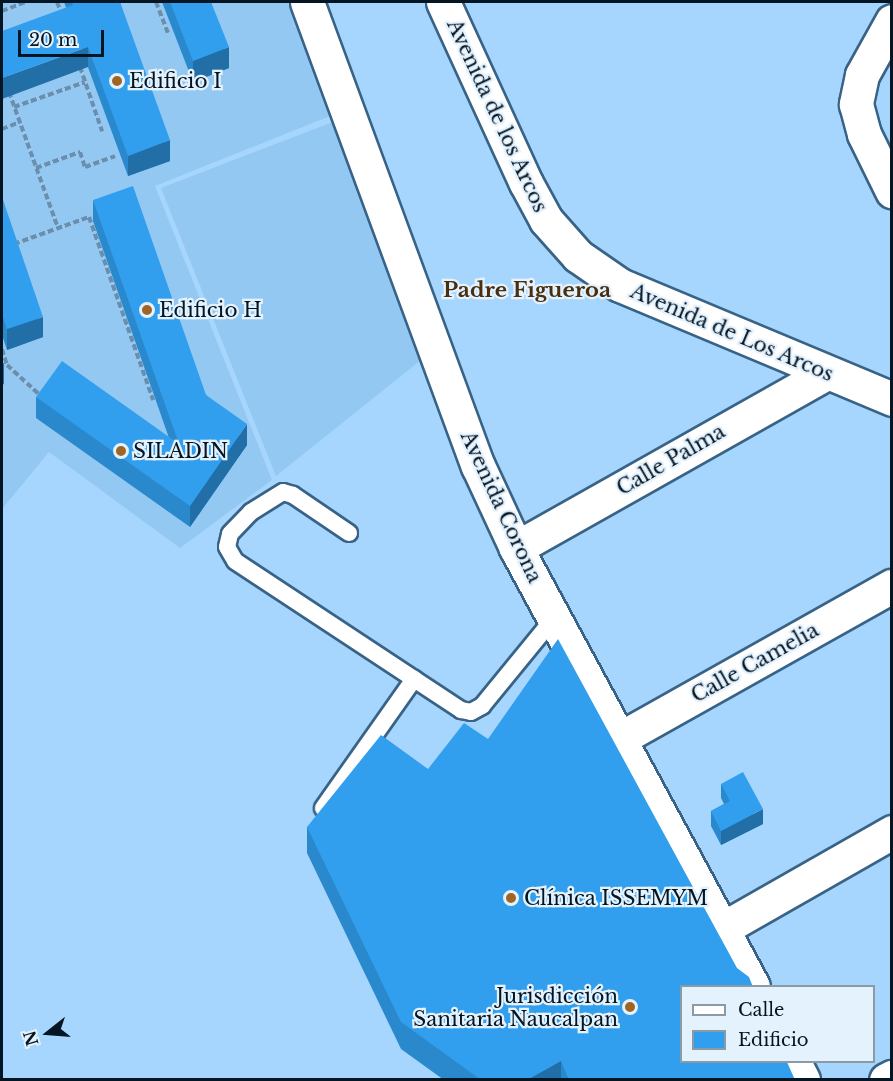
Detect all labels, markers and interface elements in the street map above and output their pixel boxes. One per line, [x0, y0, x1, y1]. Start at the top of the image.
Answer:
street label: Avenida de los Arcos [442, 15, 552, 217]
scale bar [21, 18, 106, 56]
text: 20 m [29, 29, 77, 51]
place label: Edificio I [129, 69, 222, 93]
marker: Edificio I [110, 74, 124, 88]
district label: Padre Figueroa [443, 277, 611, 303]
street label: Avenida de Los Arcos [626, 279, 838, 387]
place label: Edificio H [159, 298, 262, 322]
marker: Edificio H [140, 303, 154, 317]
street label: Calle Palma [613, 419, 729, 501]
street label: Avenida Corona [455, 427, 547, 587]
place label: SILADIN [133, 439, 228, 463]
marker: SILADIN [114, 444, 128, 458]
street label: Calle Camelia [687, 618, 823, 708]
place label: Clínica ISSEMYM [524, 886, 708, 910]
marker: Clínica ISSEMYM [502, 889, 520, 907]
place label: Jurisdicción Sanitaria Naucalpan [413, 984, 618, 1031]
legend [680, 985, 875, 1063]
text: Calle [738, 999, 784, 1021]
marker: Jurisdicción Sanitaria Naucalpan [623, 1000, 637, 1014]
north arrow [18, 1003, 78, 1063]
text: N [19, 1028, 43, 1048]
text: Edificio [738, 1029, 809, 1051]

